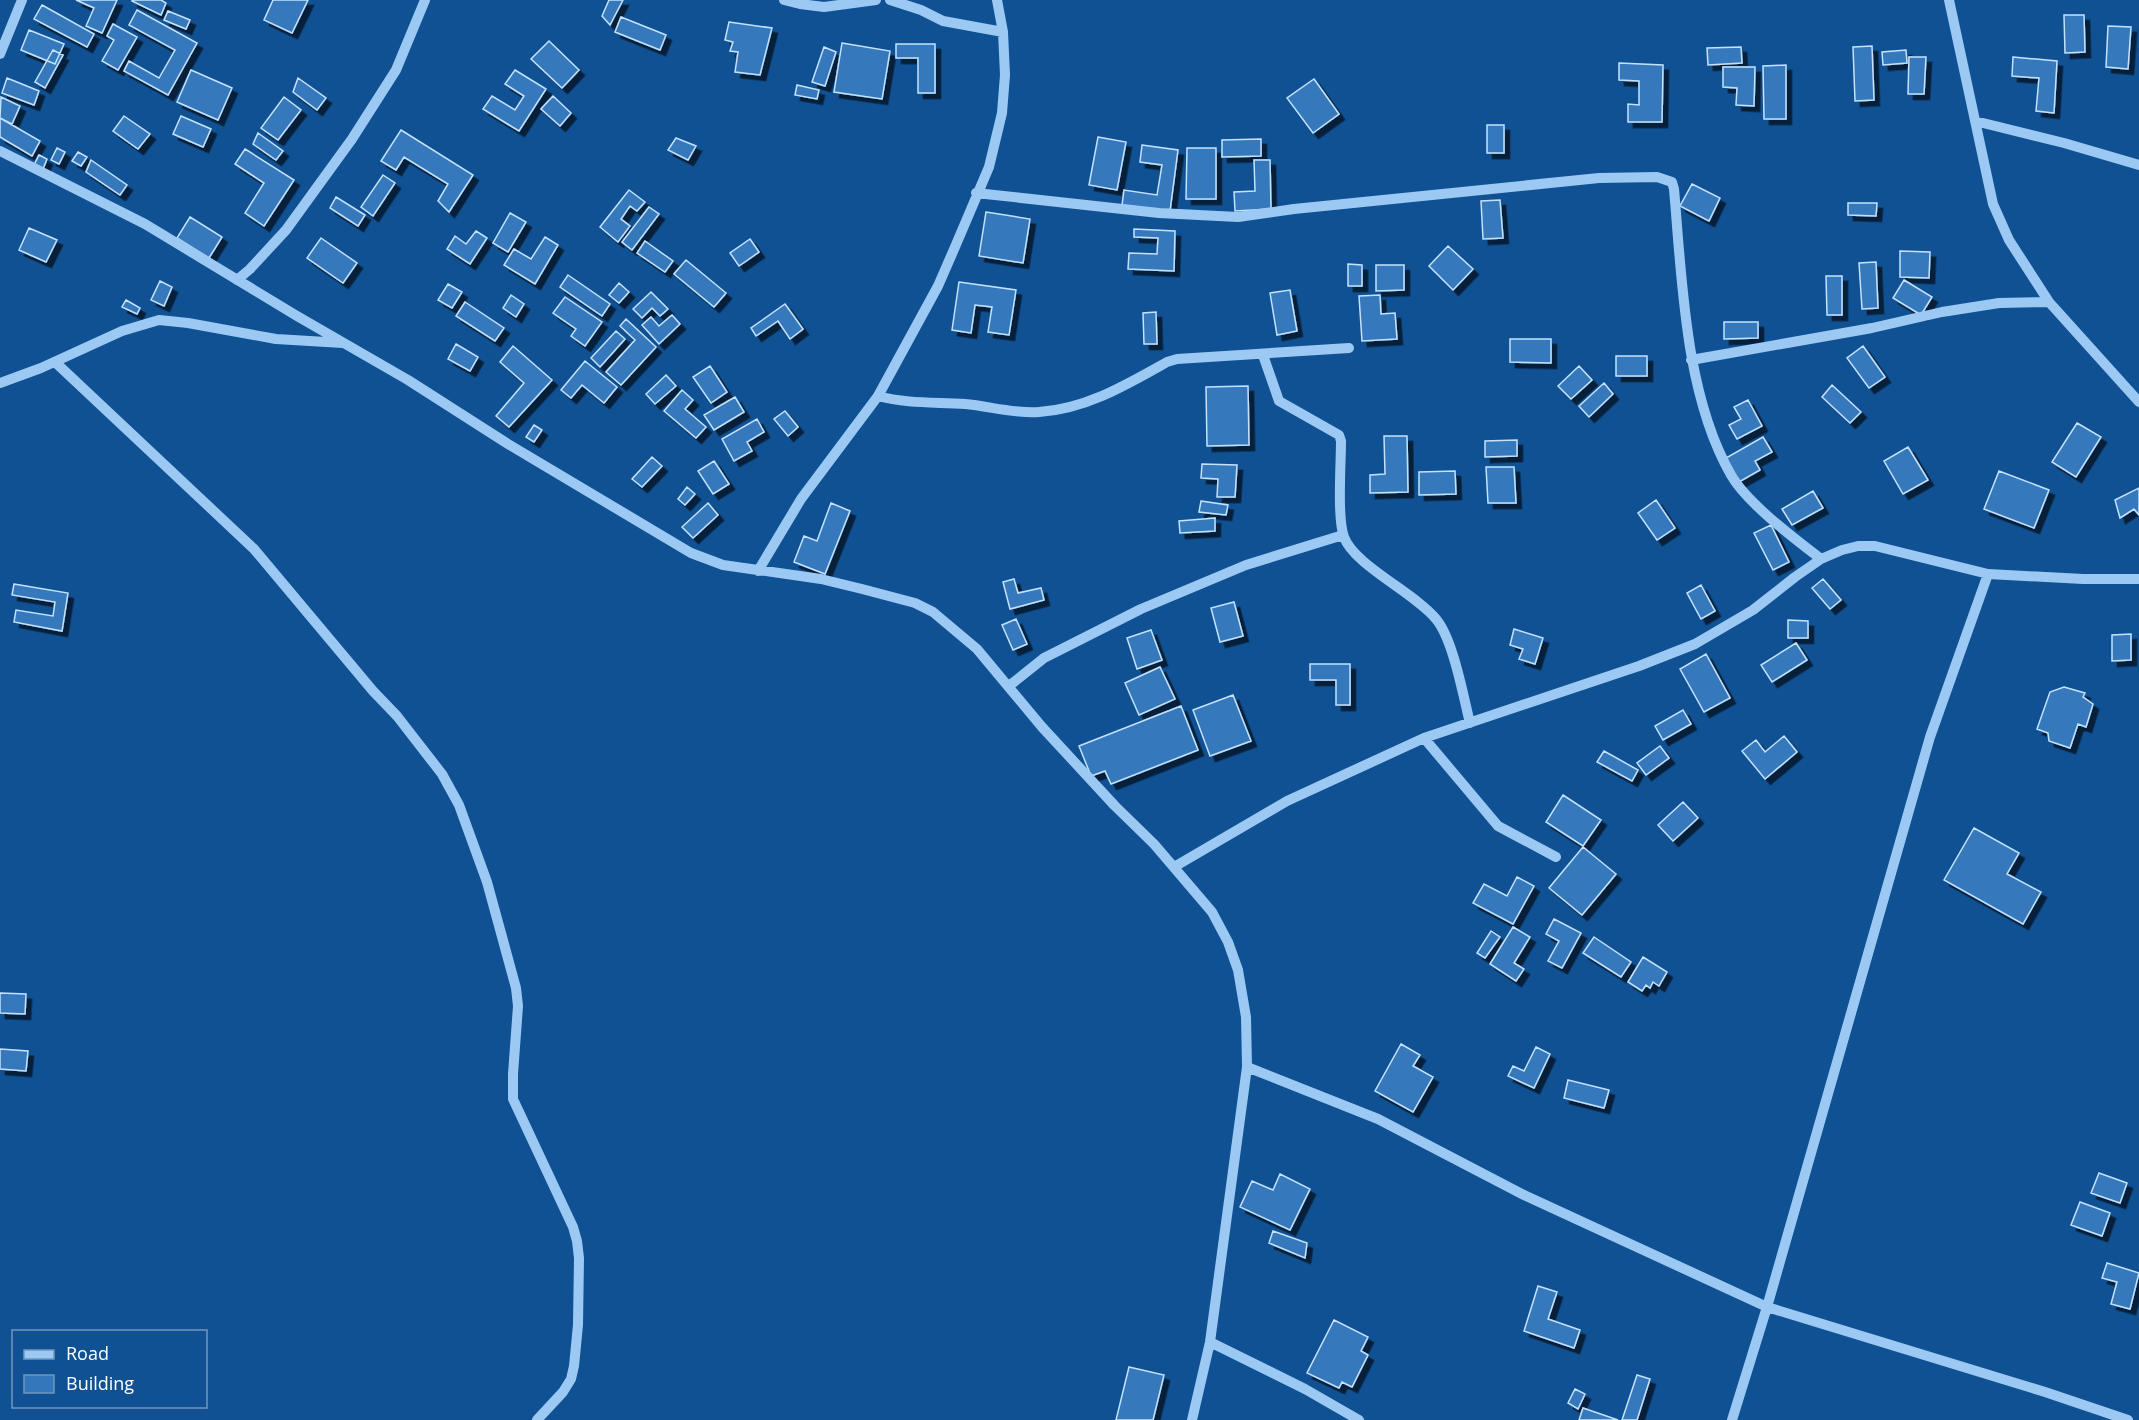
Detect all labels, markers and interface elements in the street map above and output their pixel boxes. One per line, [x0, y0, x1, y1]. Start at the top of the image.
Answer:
legend [12, 1330, 207, 1408]
text: Road [66, 1341, 109, 1365]
text: Building [66, 1371, 134, 1395]

